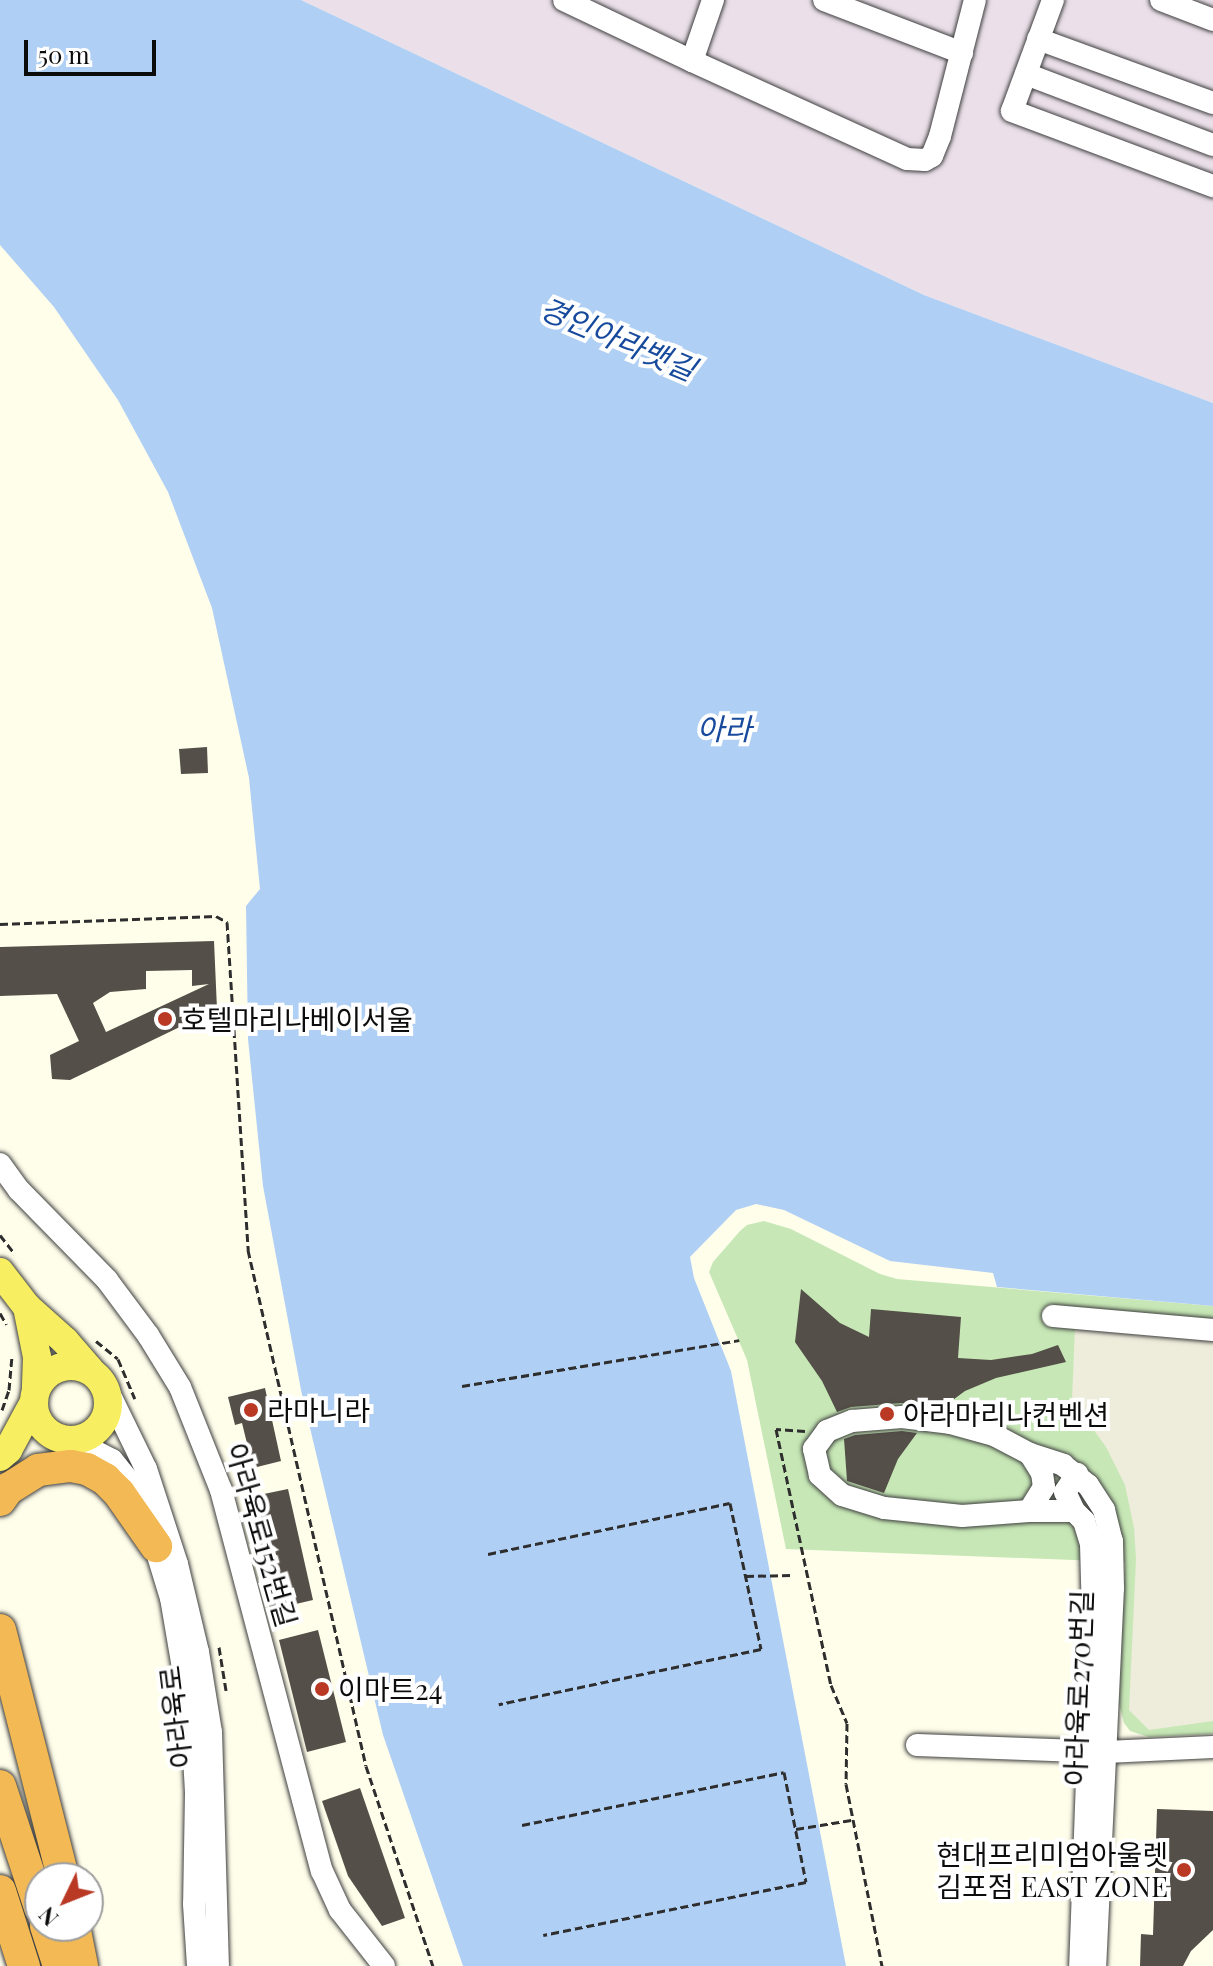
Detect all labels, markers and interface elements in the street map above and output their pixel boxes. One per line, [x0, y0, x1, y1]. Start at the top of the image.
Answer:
scale bar [28, 24, 160, 74]
text: 50 m [38, 38, 90, 70]
water label: 경인아라뱃길 [535, 289, 701, 387]
water label: 아라 [696, 710, 752, 746]
place label: 호텔마리나베이서울 [181, 1002, 413, 1036]
marker: 호텔마리나베이서울 [156, 1010, 174, 1028]
place label: 라마니라 [267, 1393, 370, 1427]
place label: 아라마리나컨벤션 [903, 1397, 1109, 1431]
marker: 라마니라 [242, 1401, 260, 1419]
marker: 아라마리나컨벤션 [878, 1405, 896, 1423]
street label: 아라육로152번길 [220, 1439, 304, 1631]
street label: 아라육로270번길 [1058, 1589, 1098, 1787]
street label: 아라육로 [152, 1664, 198, 1770]
place label: 이마트24 [338, 1672, 443, 1706]
marker: 이마트24 [313, 1680, 331, 1698]
place label: 현대프리미엄아울렛 김포점 EAST ZONE [936, 1837, 1168, 1903]
marker: 현대프리미엄아울렛 김포점 EAST ZONE [1175, 1861, 1193, 1879]
north arrow [24, 1862, 104, 1942]
text: N [32, 1901, 64, 1933]

